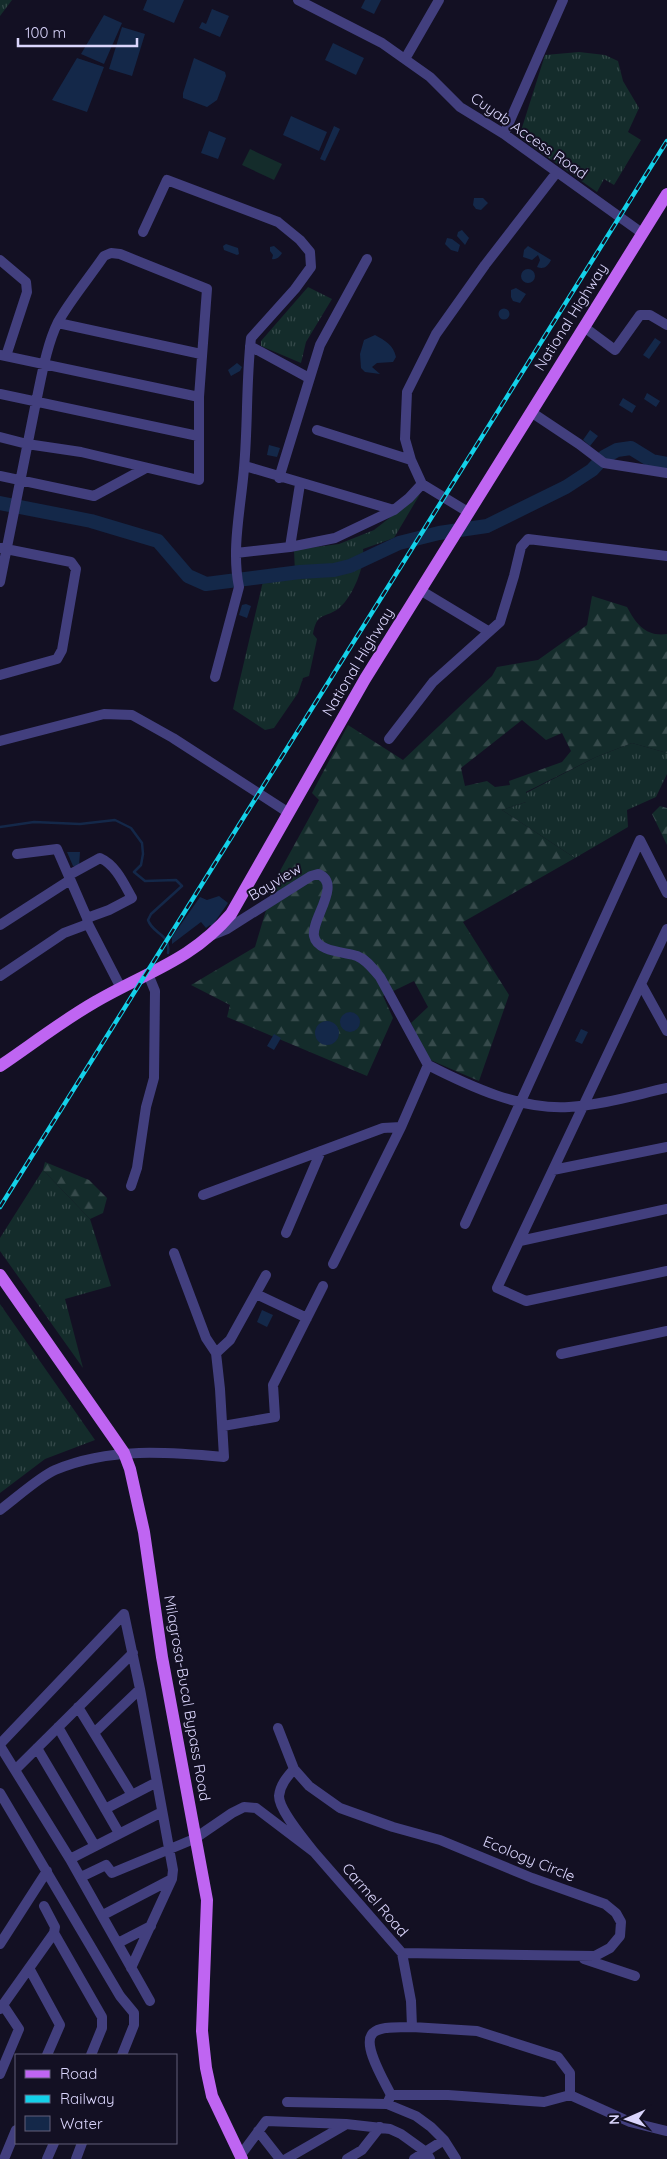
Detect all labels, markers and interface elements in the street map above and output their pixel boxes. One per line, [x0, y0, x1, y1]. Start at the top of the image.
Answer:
scale bar [18, 15, 136, 47]
text: 100 m [25, 23, 66, 42]
street label: Cuyab Access Road [467, 88, 591, 183]
street label: National Highway [530, 259, 611, 374]
street label: National Highway [318, 604, 398, 720]
street label: Bayview [245, 858, 305, 905]
street label: Milagrosa-Bucal Bypass Road [160, 1594, 215, 1802]
street label: Ecology Circle [480, 1831, 578, 1886]
street label: Carmel Road [338, 1859, 413, 1940]
legend [15, 2054, 178, 2144]
text: Road [60, 2064, 97, 2083]
text: Railway [60, 2089, 115, 2108]
north arrow [602, 2094, 652, 2144]
text: Water [60, 2114, 103, 2133]
text: N [605, 2114, 623, 2125]

